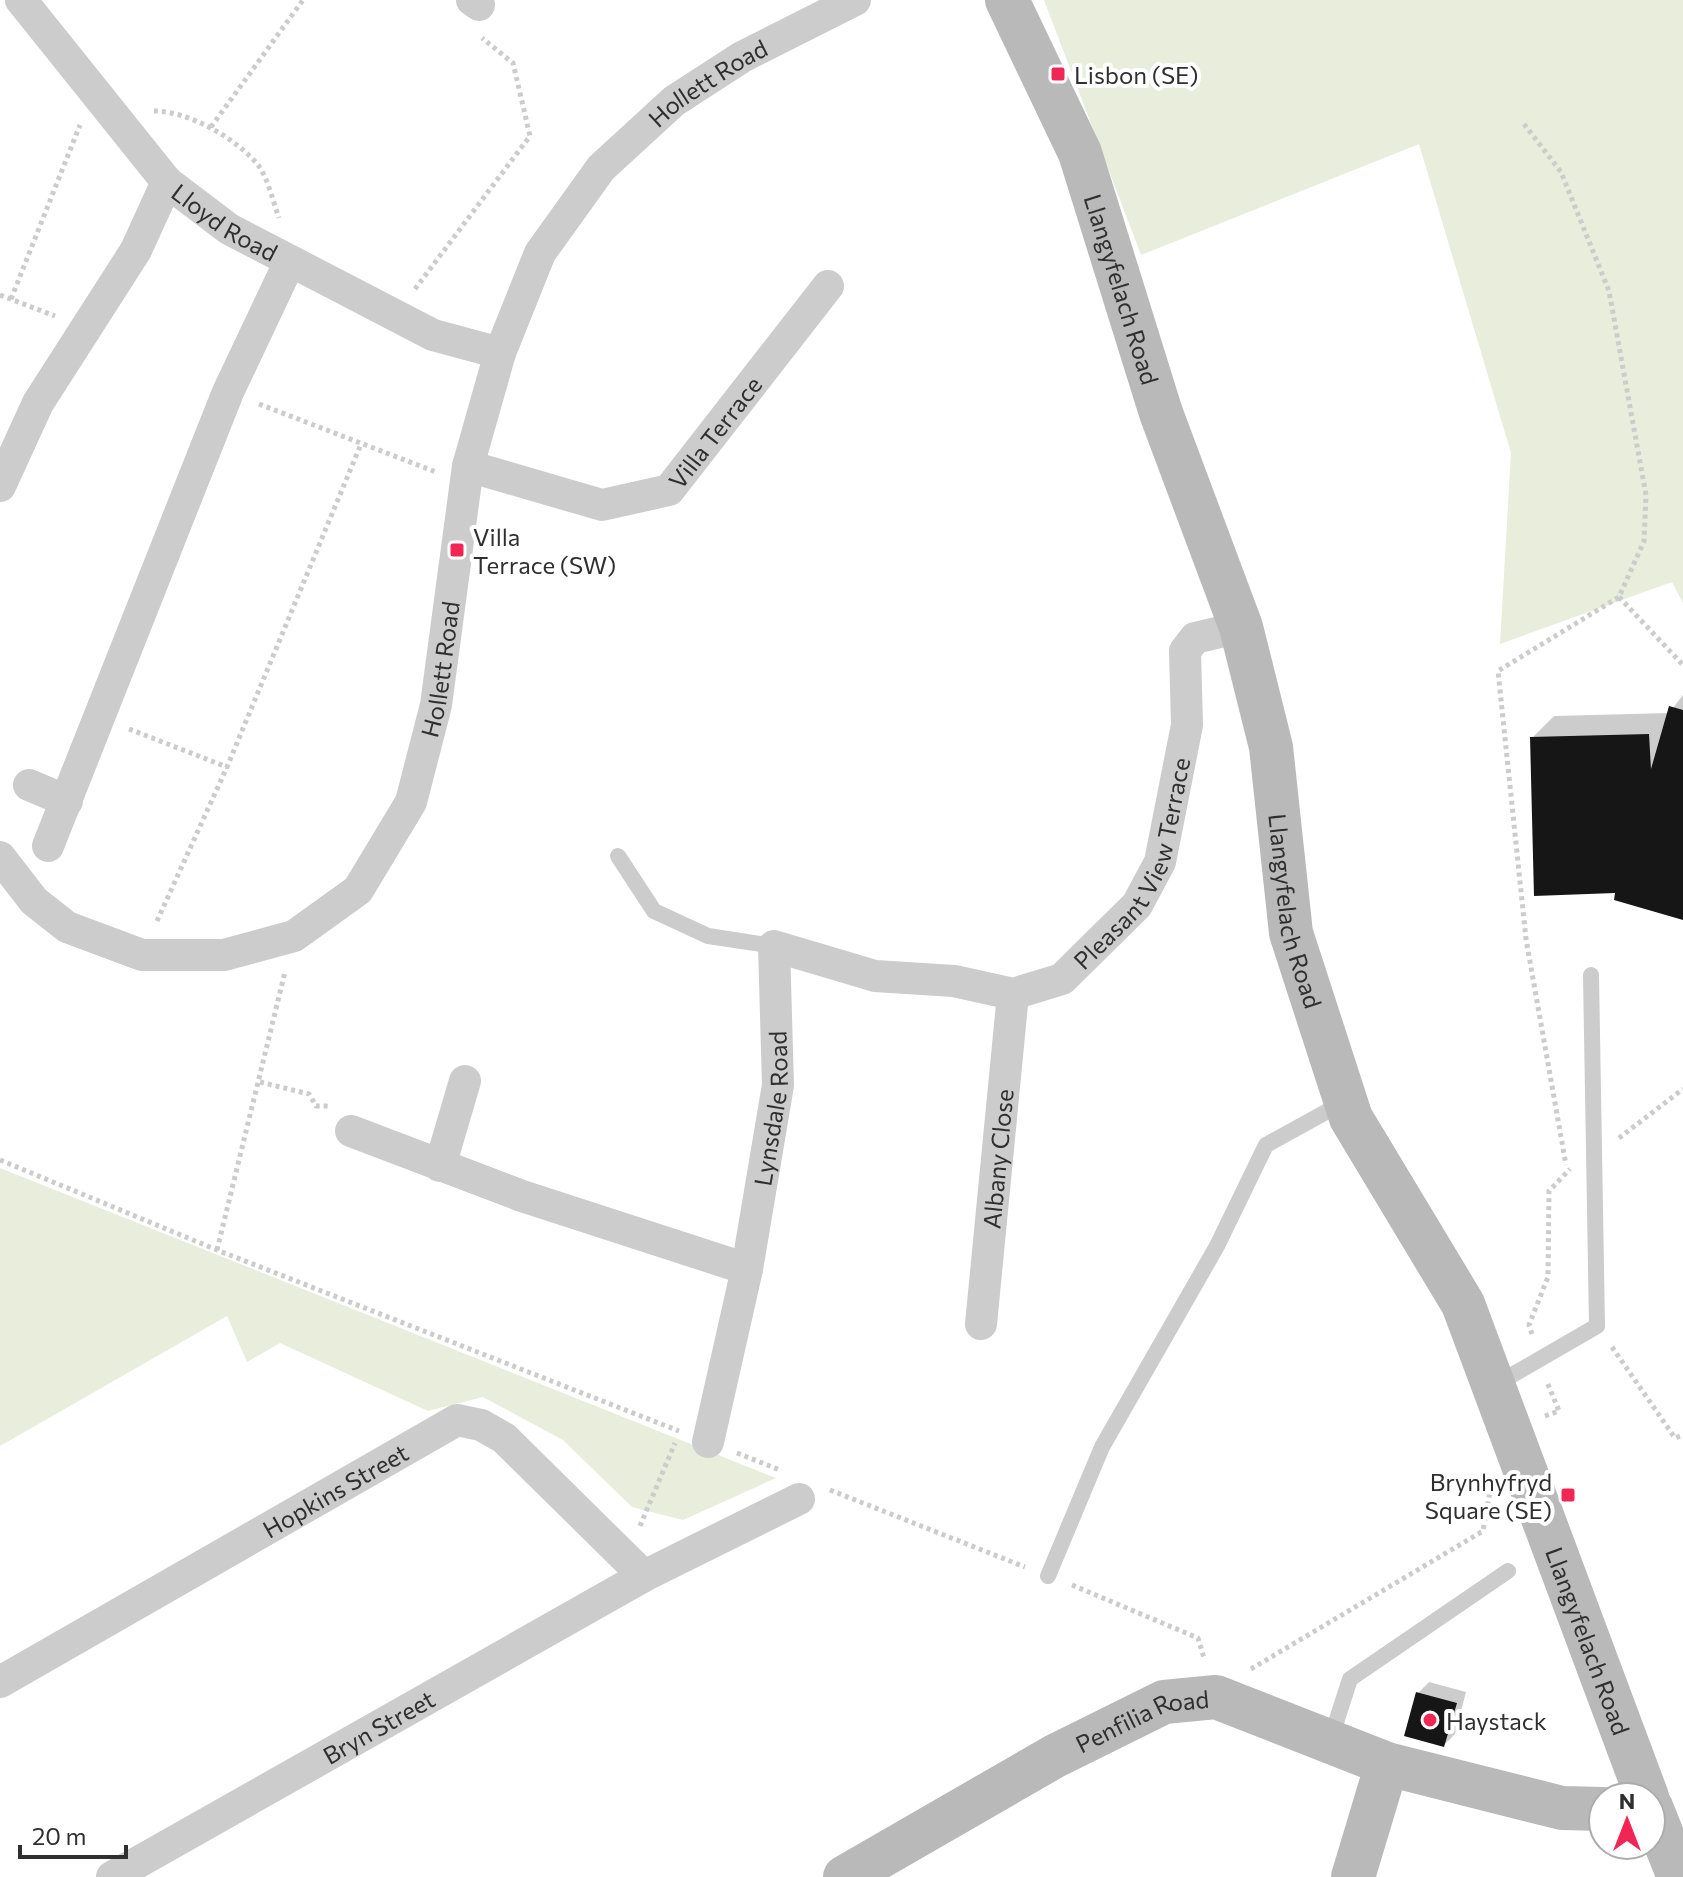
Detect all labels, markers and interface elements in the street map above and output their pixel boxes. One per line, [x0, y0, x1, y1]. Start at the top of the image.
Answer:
street label: Hollett Road [642, 32, 772, 132]
place label: Lisbon (SE) [1074, 60, 1199, 89]
marker: Lisbon (SE) [1049, 65, 1067, 83]
street label: Lloyd Road [167, 177, 283, 266]
street label: Llangyfelach Road [1079, 190, 1166, 388]
street label: Villa Terrace [662, 370, 767, 494]
place label: Villa Terrace (SW) [473, 522, 616, 579]
marker: Villa Terrace (SW) [448, 541, 466, 559]
street label: Hollett Road [414, 599, 464, 740]
street label: Pleasant View Terrace [1067, 755, 1195, 974]
street label: Llangyfelach Road [1264, 812, 1329, 1012]
street label: Lynsdale Road [747, 1030, 793, 1188]
street label: Albany Close [976, 1088, 1018, 1230]
street label: Hopkins Street [257, 1437, 413, 1543]
place label: Brynhyfryd Square (SE) [1425, 1467, 1552, 1524]
marker: Brynhyfryd Square (SE) [1559, 1486, 1577, 1504]
street label: Llangyfelach Road [1540, 1543, 1637, 1739]
street label: Bryn Street [317, 1683, 439, 1769]
street label: Penfilia Road [1071, 1683, 1210, 1758]
place label: Haystack [1446, 1706, 1547, 1735]
marker: Haystack [1421, 1711, 1439, 1729]
north arrow [1587, 1781, 1667, 1861]
text: N [1619, 1787, 1635, 1814]
scale bar [20, 1809, 126, 1859]
text: 20 m [32, 1821, 86, 1850]

